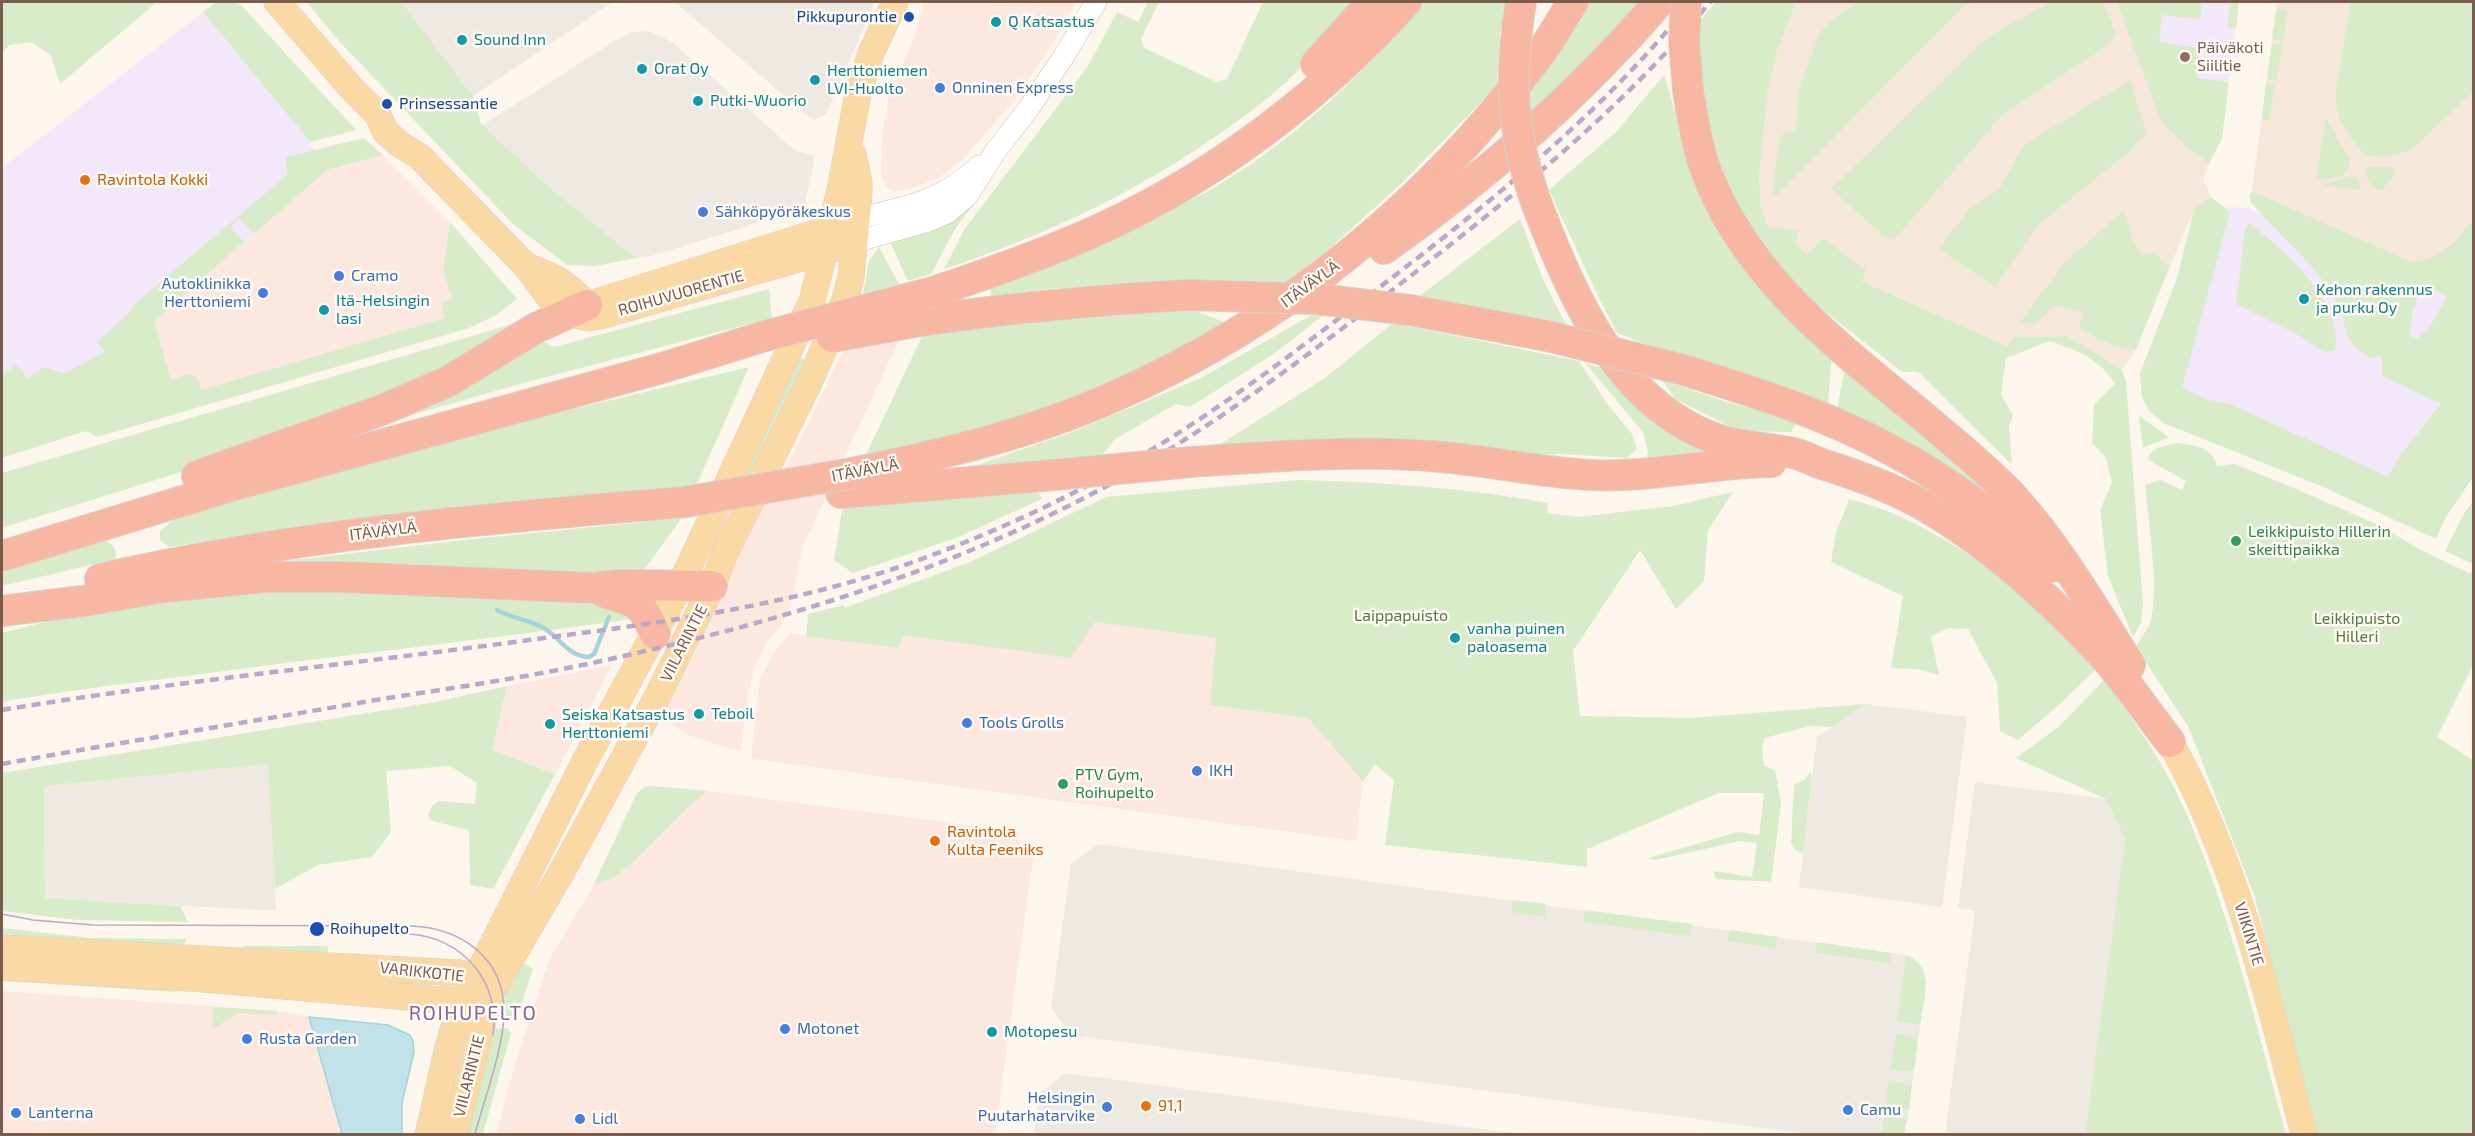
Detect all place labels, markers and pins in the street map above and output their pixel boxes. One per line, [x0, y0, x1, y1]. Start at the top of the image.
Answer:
place label: Pikkupurontie [797, 7, 897, 27]
marker: Pikkupurontie [902, 10, 916, 24]
place label: Q Katsastus [1008, 12, 1095, 32]
marker: Q Katsastus [989, 15, 1003, 29]
place label: Sound Inn [474, 30, 546, 50]
marker: Sound Inn [455, 33, 469, 47]
place label: Päiväkoti Siilitie [2197, 38, 2263, 76]
marker: Päiväkoti Siilitie [2178, 50, 2192, 64]
place label: Orat Oy [654, 59, 709, 79]
place label: Herttoniemen LVI-Huolto [827, 61, 928, 99]
marker: Orat Oy [635, 62, 649, 76]
marker: Herttoniemen LVI-Huolto [808, 73, 822, 87]
place label: Onninen Express [952, 78, 1074, 98]
marker: Onninen Express [933, 81, 947, 95]
place label: Putki-Wuorio [710, 91, 806, 111]
place label: Prinsessantie [399, 94, 498, 114]
marker: Putki-Wuorio [691, 94, 705, 108]
marker: Prinsessantie [380, 97, 394, 111]
place label: Ravintola Kokki [97, 170, 208, 190]
marker: Ravintola Kokki [78, 173, 92, 187]
place label: Sähköpyöräkeskus [715, 202, 851, 222]
marker: Sähköpyöräkeskus [696, 205, 710, 219]
place label: Cramo [351, 266, 398, 286]
marker: Cramo [332, 269, 346, 283]
place label: Autoklinikka Herttoniemi [162, 274, 251, 312]
place label: Kehon rakennus ja purku Oy [2316, 280, 2433, 318]
marker: Autoklinikka Herttoniemi [256, 286, 270, 300]
place label: Itä-Helsingin lasi [336, 291, 430, 329]
marker: Kehon rakennus ja purku Oy [2297, 292, 2311, 306]
marker: Itä-Helsingin lasi [317, 303, 331, 317]
place label: Leikkipuisto Hillerin skeittipaikka [2248, 522, 2391, 560]
marker: Leikkipuisto Hillerin skeittipaikka [2229, 534, 2243, 548]
place label: vanha puinen paloasema [1467, 619, 1565, 657]
marker: vanha puinen paloasema [1448, 631, 1462, 645]
place label: Teboil [711, 704, 754, 724]
place label: Seiska Katsastus Herttoniemi [562, 705, 685, 743]
marker: Teboil [692, 707, 706, 721]
place label: Tools Grolls [979, 713, 1064, 733]
marker: Tools Grolls [960, 716, 974, 730]
marker: Seiska Katsastus Herttoniemi [543, 717, 557, 731]
place label: IKH [1209, 761, 1233, 781]
marker: IKH [1190, 764, 1204, 778]
place label: PTV Gym, Roihupelto [1075, 765, 1154, 803]
marker: PTV Gym, Roihupelto [1056, 777, 1070, 791]
place label: Ravintola Kulta Feeniks [947, 822, 1044, 860]
marker: Ravintola Kulta Feeniks [928, 834, 942, 848]
place label: Roihupelto [330, 919, 409, 939]
marker: Roihupelto [308, 920, 326, 938]
place label: Motonet [797, 1019, 859, 1039]
marker: Motonet [778, 1022, 792, 1036]
place label: Motopesu [1004, 1022, 1077, 1042]
marker: Motopesu [985, 1025, 999, 1039]
place label: Rusta Garden [259, 1029, 357, 1049]
marker: Rusta Garden [240, 1032, 254, 1046]
place label: Helsingin Puutarhatarvike [978, 1088, 1095, 1126]
place label: 91,1 [1158, 1096, 1183, 1116]
marker: 91,1 [1139, 1099, 1153, 1113]
marker: Helsingin Puutarhatarvike [1100, 1100, 1114, 1114]
place label: Camu [1860, 1100, 1901, 1120]
place label: Lanterna [28, 1103, 93, 1123]
marker: Camu [1841, 1103, 1855, 1117]
marker: Lanterna [9, 1106, 23, 1120]
place label: Lidl [592, 1109, 618, 1129]
marker: Lidl [573, 1112, 587, 1126]

